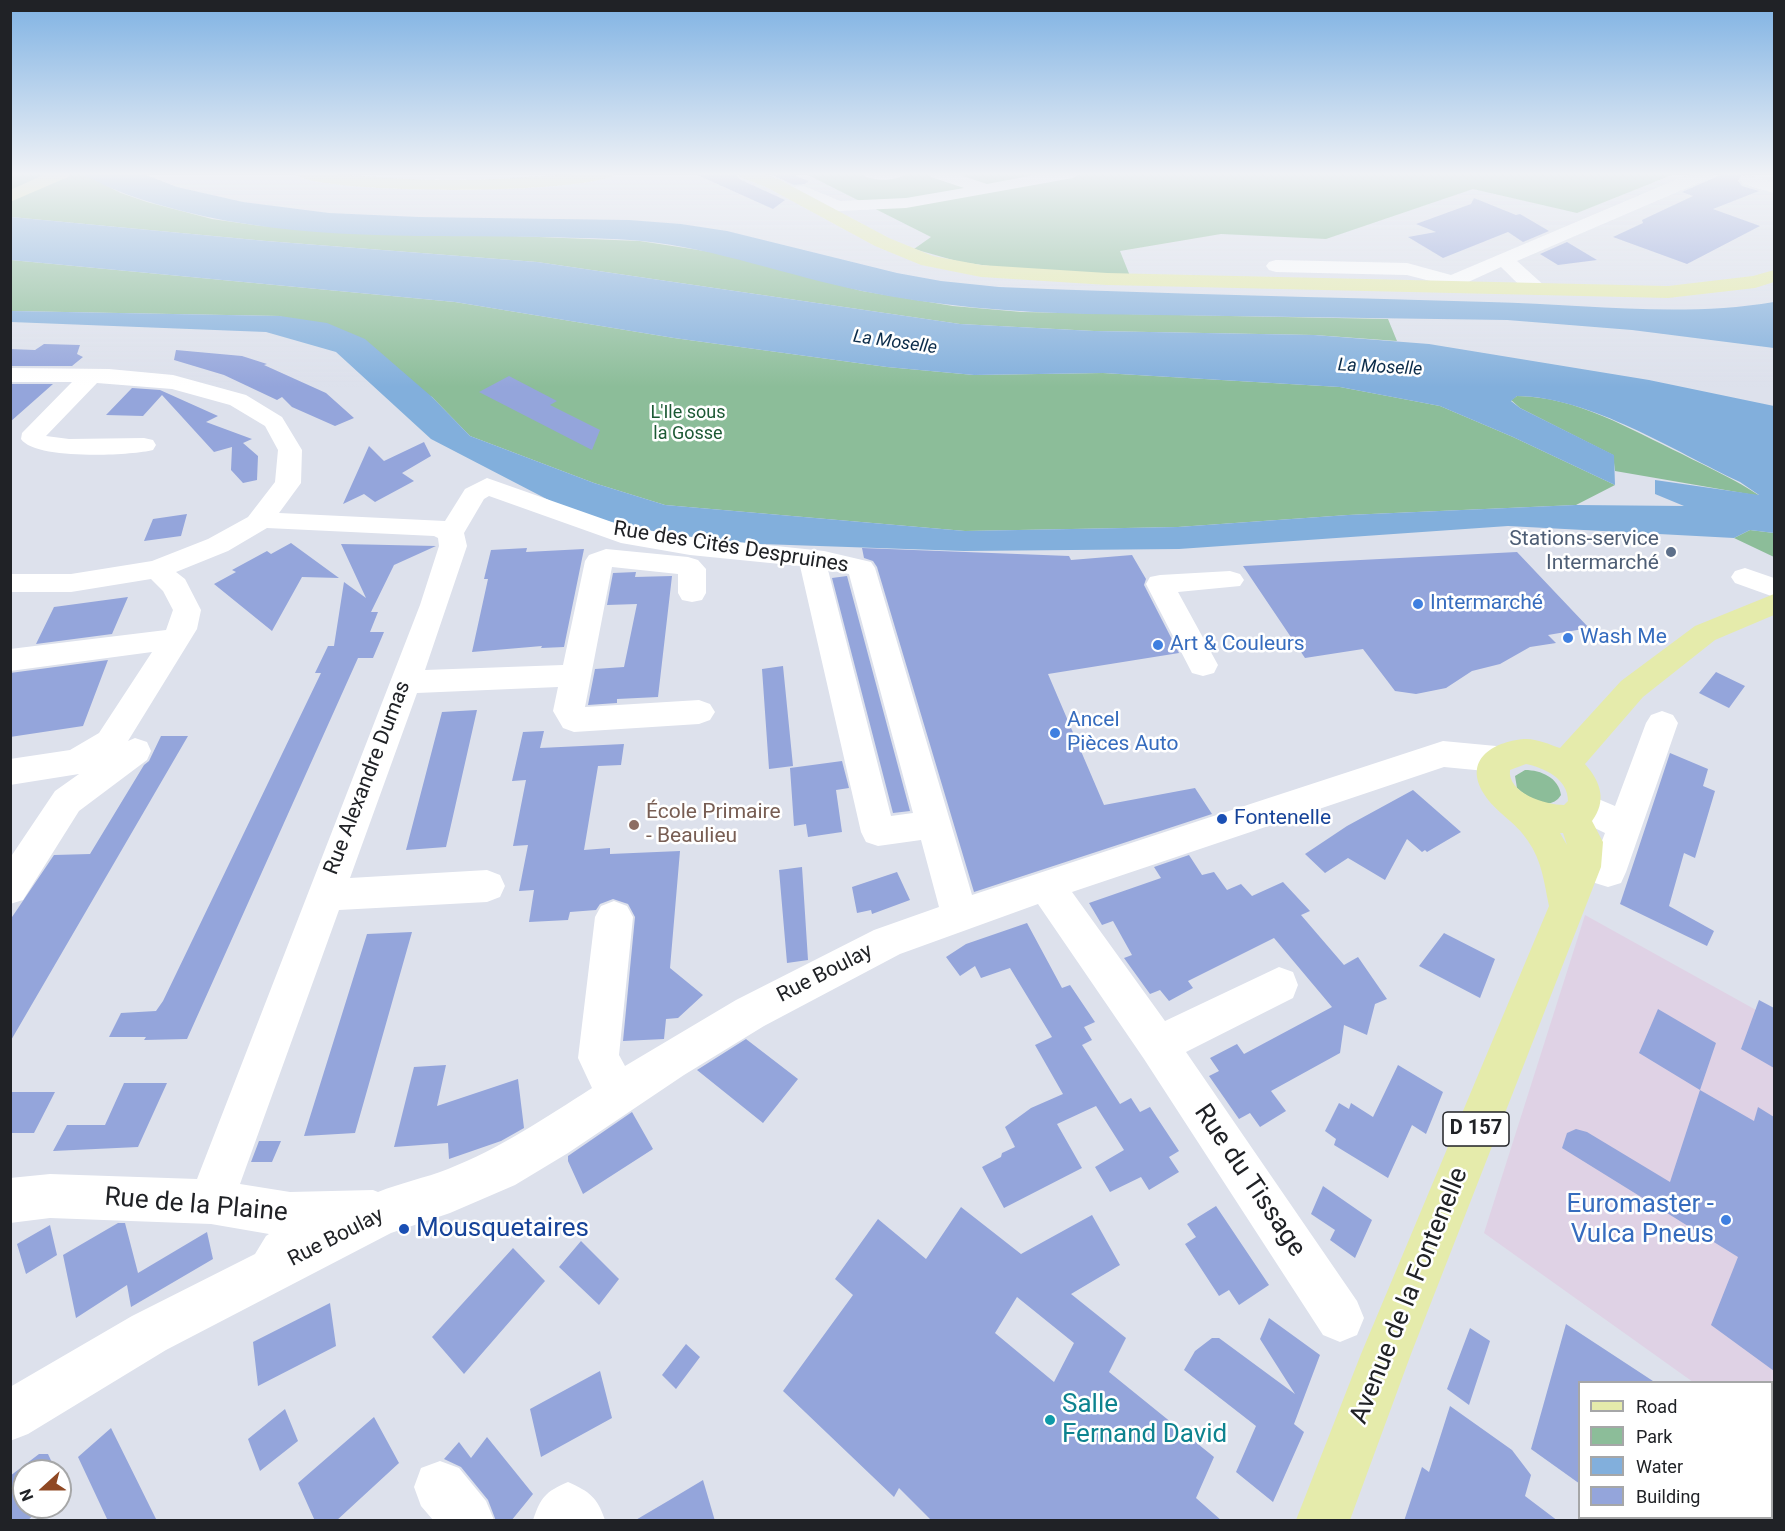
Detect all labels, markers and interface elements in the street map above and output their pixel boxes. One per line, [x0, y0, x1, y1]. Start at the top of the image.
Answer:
water label: La Moselle [852, 326, 938, 360]
water label: La Moselle [1337, 355, 1423, 381]
park label: L'Ile sous la Gosse [651, 402, 725, 444]
street label: Rue des Cités Despruines [612, 517, 850, 579]
place label: Stations-service Intermarché [1509, 527, 1659, 577]
marker: Stations-service Intermarché [1664, 545, 1678, 559]
place label: Intermarché [1430, 591, 1543, 617]
marker: Intermarché [1411, 597, 1425, 611]
place label: Wash Me [1580, 625, 1667, 651]
marker: Wash Me [1561, 631, 1575, 645]
place label: Art & Couleurs [1170, 632, 1305, 658]
marker: Art & Couleurs [1151, 638, 1165, 652]
street label: Rue Alexandre Dumas [319, 678, 417, 878]
place label: Ancel Pièces Auto [1067, 708, 1178, 758]
marker: Ancel Pièces Auto [1048, 726, 1062, 740]
place label: École Primaire - Beaulieu [646, 800, 781, 850]
place label: Fontenelle [1234, 806, 1331, 832]
marker: Fontenelle [1215, 812, 1229, 826]
marker: École Primaire - Beaulieu [627, 818, 641, 832]
street label: Rue Boulay [773, 939, 877, 1009]
street label: Rue du Tissage [1187, 1099, 1311, 1263]
road number: D 157 [1443, 1112, 1509, 1146]
street label: Avenue de la Fontenelle [1344, 1163, 1476, 1429]
street label: Rue de la Plaine [103, 1182, 289, 1230]
place label: Euromaster - Vulca Pneus [1567, 1189, 1714, 1250]
street label: Rue Boulay [284, 1203, 388, 1273]
place label: Mousquetaires [416, 1213, 589, 1245]
marker: Euromaster - Vulca Pneus [1719, 1213, 1733, 1227]
marker: Mousquetaires [397, 1222, 411, 1236]
legend [1578, 1381, 1773, 1519]
place label: Salle Fernand David [1062, 1389, 1227, 1450]
text: Road [1636, 1396, 1677, 1417]
marker: Salle Fernand David [1043, 1413, 1057, 1427]
text: Park [1636, 1426, 1672, 1447]
text: Water [1636, 1456, 1683, 1477]
north arrow [12, 1459, 72, 1519]
text: N [16, 1486, 37, 1504]
text: Building [1636, 1486, 1700, 1507]

